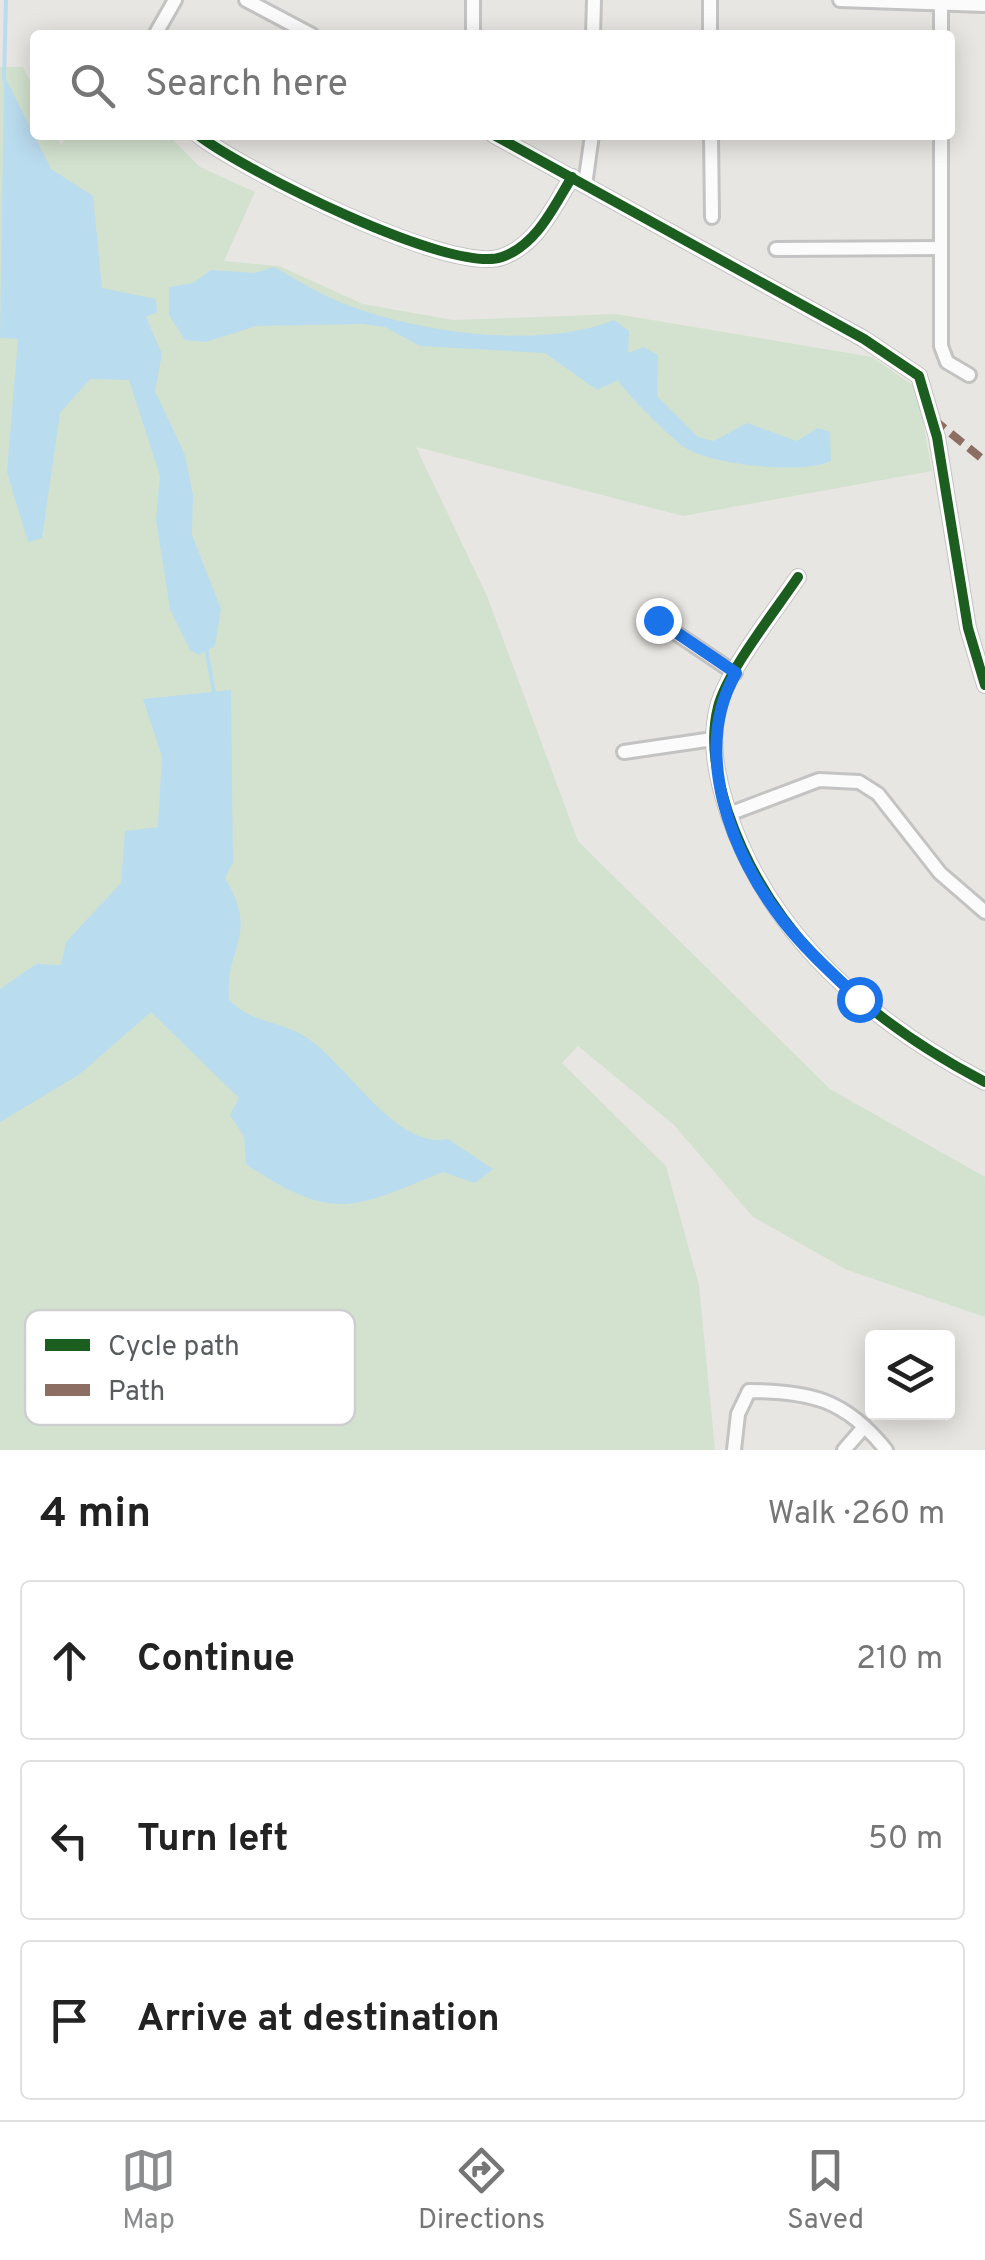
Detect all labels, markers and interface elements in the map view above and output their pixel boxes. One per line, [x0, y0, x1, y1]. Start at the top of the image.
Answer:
search box [30, 30, 955, 140]
icon: search [65, 58, 120, 113]
text: Search here [145, 61, 348, 110]
route end [636, 598, 682, 644]
route start [837, 977, 883, 1023]
legend [25, 1310, 355, 1425]
text: Cycle path [108, 1330, 240, 1366]
map controls [865, 1330, 955, 1420]
button: layers [865, 1330, 955, 1420]
text: Path [108, 1375, 165, 1411]
text: 4 min [40, 1489, 151, 1542]
text: Walk · 260 m [768, 1495, 945, 1535]
icon: ahead [42, 1633, 97, 1688]
text: Continue [137, 1636, 295, 1685]
text: 210 m [856, 1640, 943, 1680]
icon: left [42, 1813, 97, 1868]
text: Turn left [137, 1816, 289, 1865]
text: 50 m [868, 1820, 943, 1860]
icon: arrive [42, 1993, 97, 2048]
text: Arrive at destination [137, 1996, 500, 2045]
tab: Map [121, 2143, 176, 2239]
tab: Directions [418, 2143, 545, 2239]
tab: Saved [787, 2143, 864, 2239]

